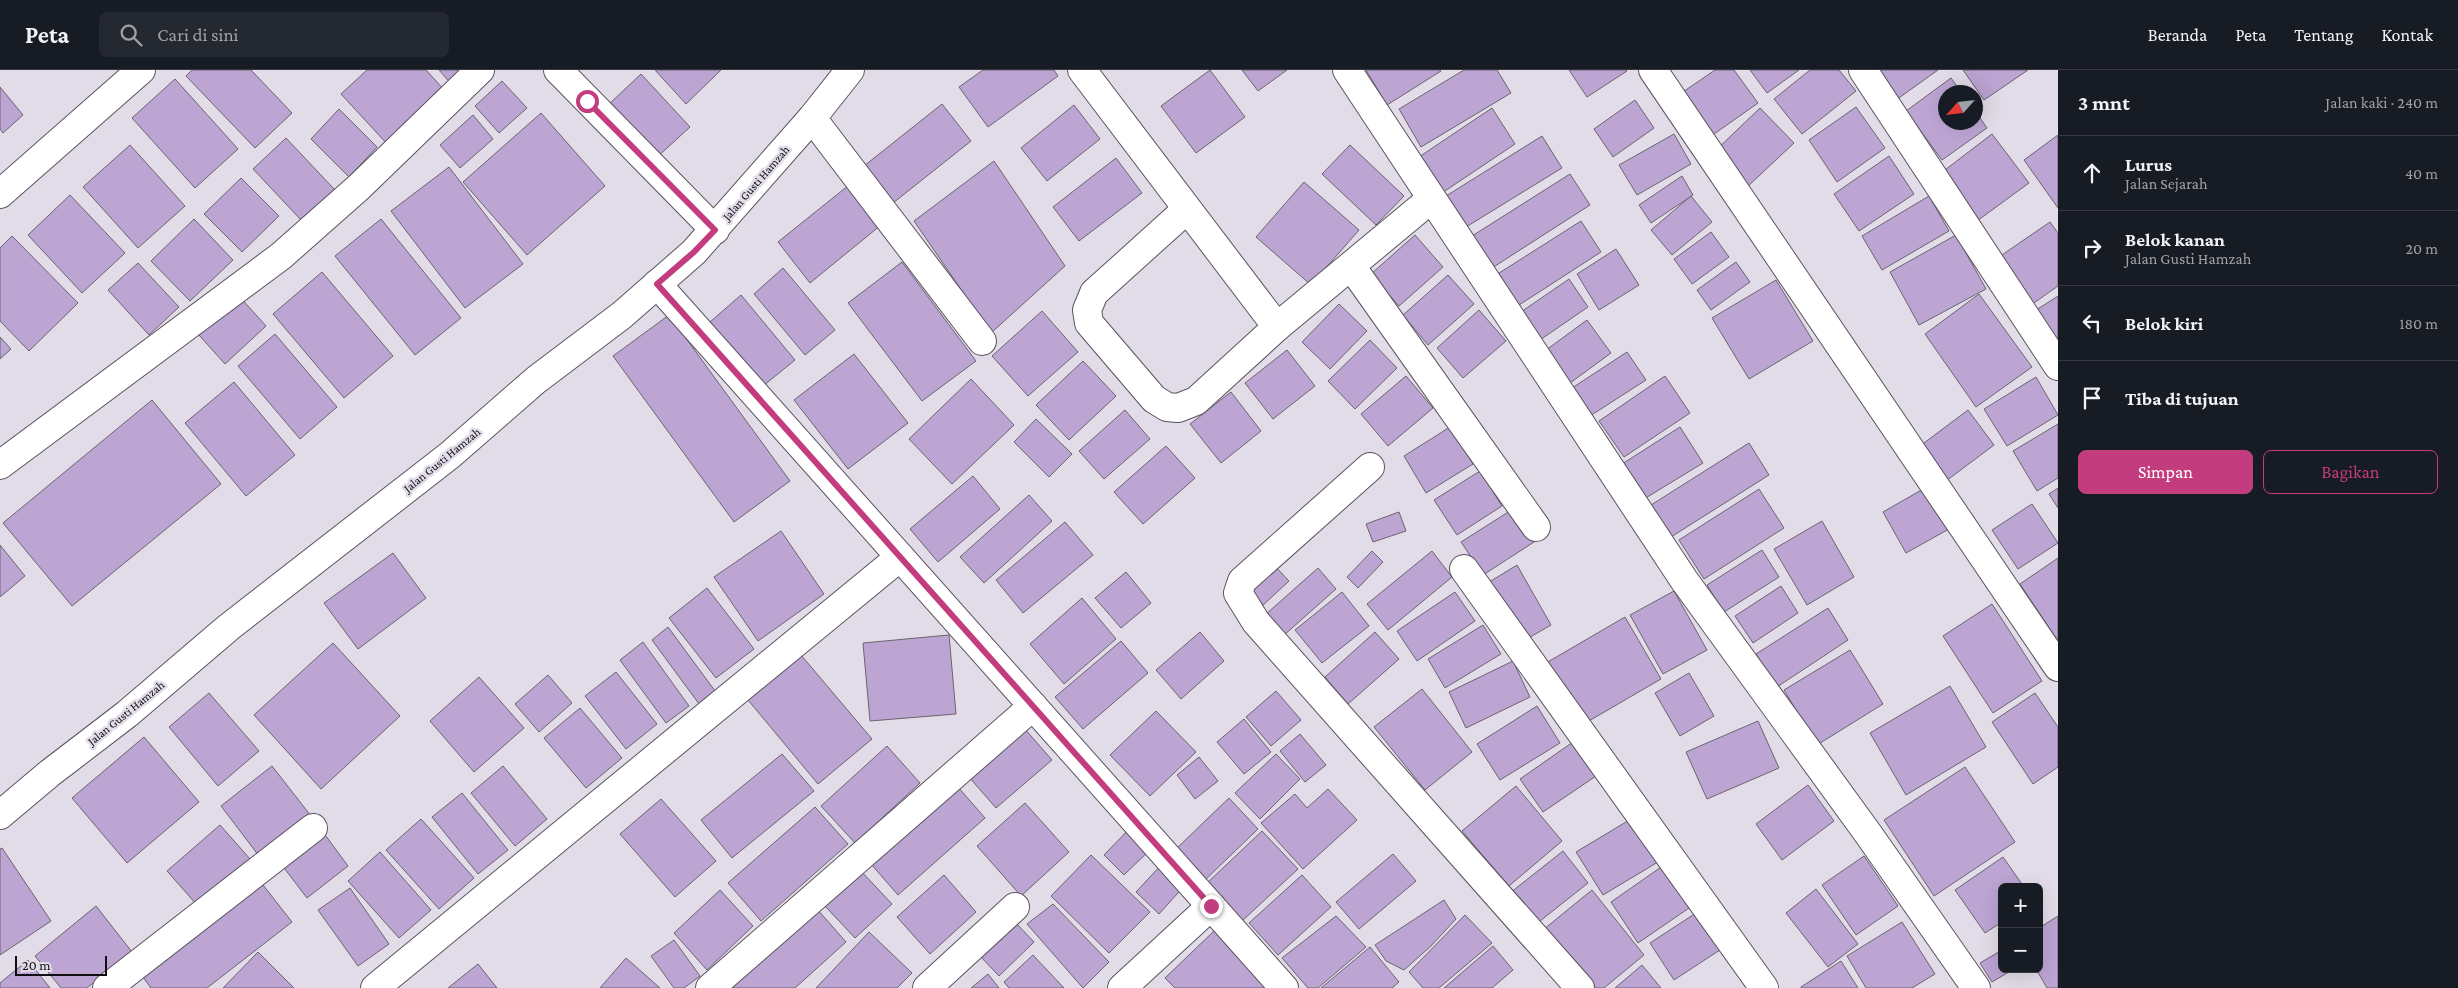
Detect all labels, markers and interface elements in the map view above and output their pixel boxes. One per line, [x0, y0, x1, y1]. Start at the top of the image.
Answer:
search box [99, 12, 449, 57]
text: Peta [25, 21, 69, 48]
icon: search [117, 21, 145, 49]
text: Cari di sini [157, 24, 239, 45]
text: Beranda [2148, 25, 2207, 45]
text: Peta [2235, 25, 2266, 45]
text: Tentang [2294, 25, 2353, 45]
text: Kontak [2381, 25, 2433, 45]
north arrow [1938, 85, 1983, 130]
route start [576, 90, 599, 113]
text: 3 mnt [2078, 91, 2130, 115]
text: Jalan kaki · 240 m [2325, 94, 2438, 111]
street label: Jalan Gusti Hamzah [719, 142, 793, 224]
text: Lurus [2125, 154, 2172, 175]
icon: ahead [2078, 159, 2106, 187]
text: 40 m [2405, 165, 2438, 182]
text: Jalan Sejarah [2125, 175, 2208, 192]
text: Belok kanan [2125, 229, 2225, 250]
icon: right [2078, 234, 2106, 262]
text: 20 m [2405, 240, 2438, 257]
text: Jalan Gusti Hamzah [2125, 250, 2251, 267]
icon: left [2078, 309, 2106, 337]
text: Belok kiri [2125, 313, 2203, 334]
text: 180 m [2399, 315, 2438, 332]
icon: arrive [2078, 384, 2106, 412]
text: Tiba di tujuan [2125, 388, 2239, 409]
street label: Jalan Gusti Hamzah [400, 424, 484, 496]
button: Simpan [2078, 450, 2253, 494]
button: Bagikan [2263, 450, 2438, 494]
street label: Jalan Gusti Hamzah [84, 677, 168, 749]
map controls [1998, 883, 2043, 973]
button: + [1998, 883, 2043, 928]
route end [1200, 895, 1223, 918]
button: − [1998, 928, 2043, 973]
scale bar [15, 953, 108, 976]
text: 20 m [22, 957, 50, 973]

